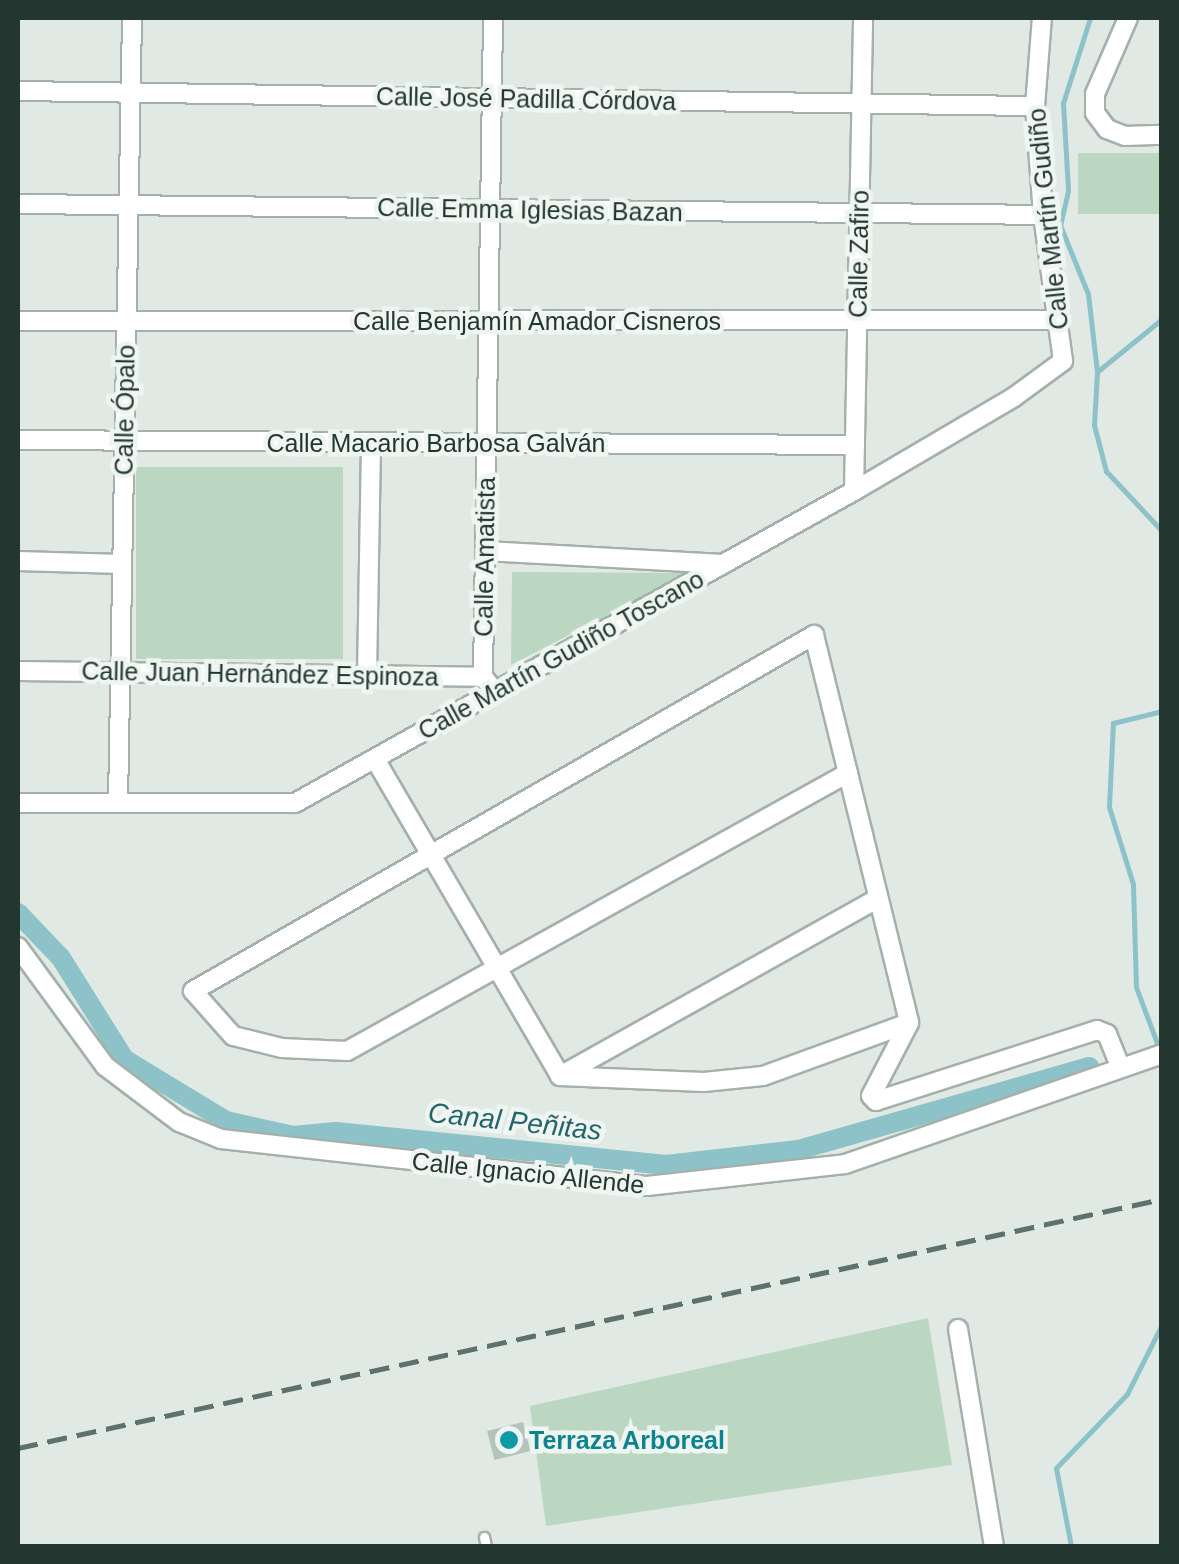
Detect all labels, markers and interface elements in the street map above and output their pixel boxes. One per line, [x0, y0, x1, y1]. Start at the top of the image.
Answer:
street label: Calle José Padilla Córdova [376, 81, 676, 117]
street label: Calle Martín Gudiño [1021, 107, 1075, 331]
street label: Calle Zafiro [843, 190, 875, 318]
street label: Calle Emma Iglesias Bazan [377, 192, 683, 228]
street label: Calle Benjamín Amador Cisneros [352, 306, 722, 336]
street label: Calle Ópalo [109, 344, 141, 476]
street label: Calle Macario Barbosa Galván [266, 428, 606, 458]
street label: Calle Amatista [469, 476, 501, 638]
street label: Calle Martín Gudiño Toscano [413, 564, 709, 746]
street label: Calle Juan Hernández Espinoza [81, 656, 439, 692]
water label: Canal Peñitas [427, 1096, 603, 1148]
street label: Calle Ignacio Allende [410, 1146, 646, 1200]
place label: Terraza Arboreal [529, 1425, 726, 1455]
marker: Terraza Arboreal [498, 1429, 520, 1451]

